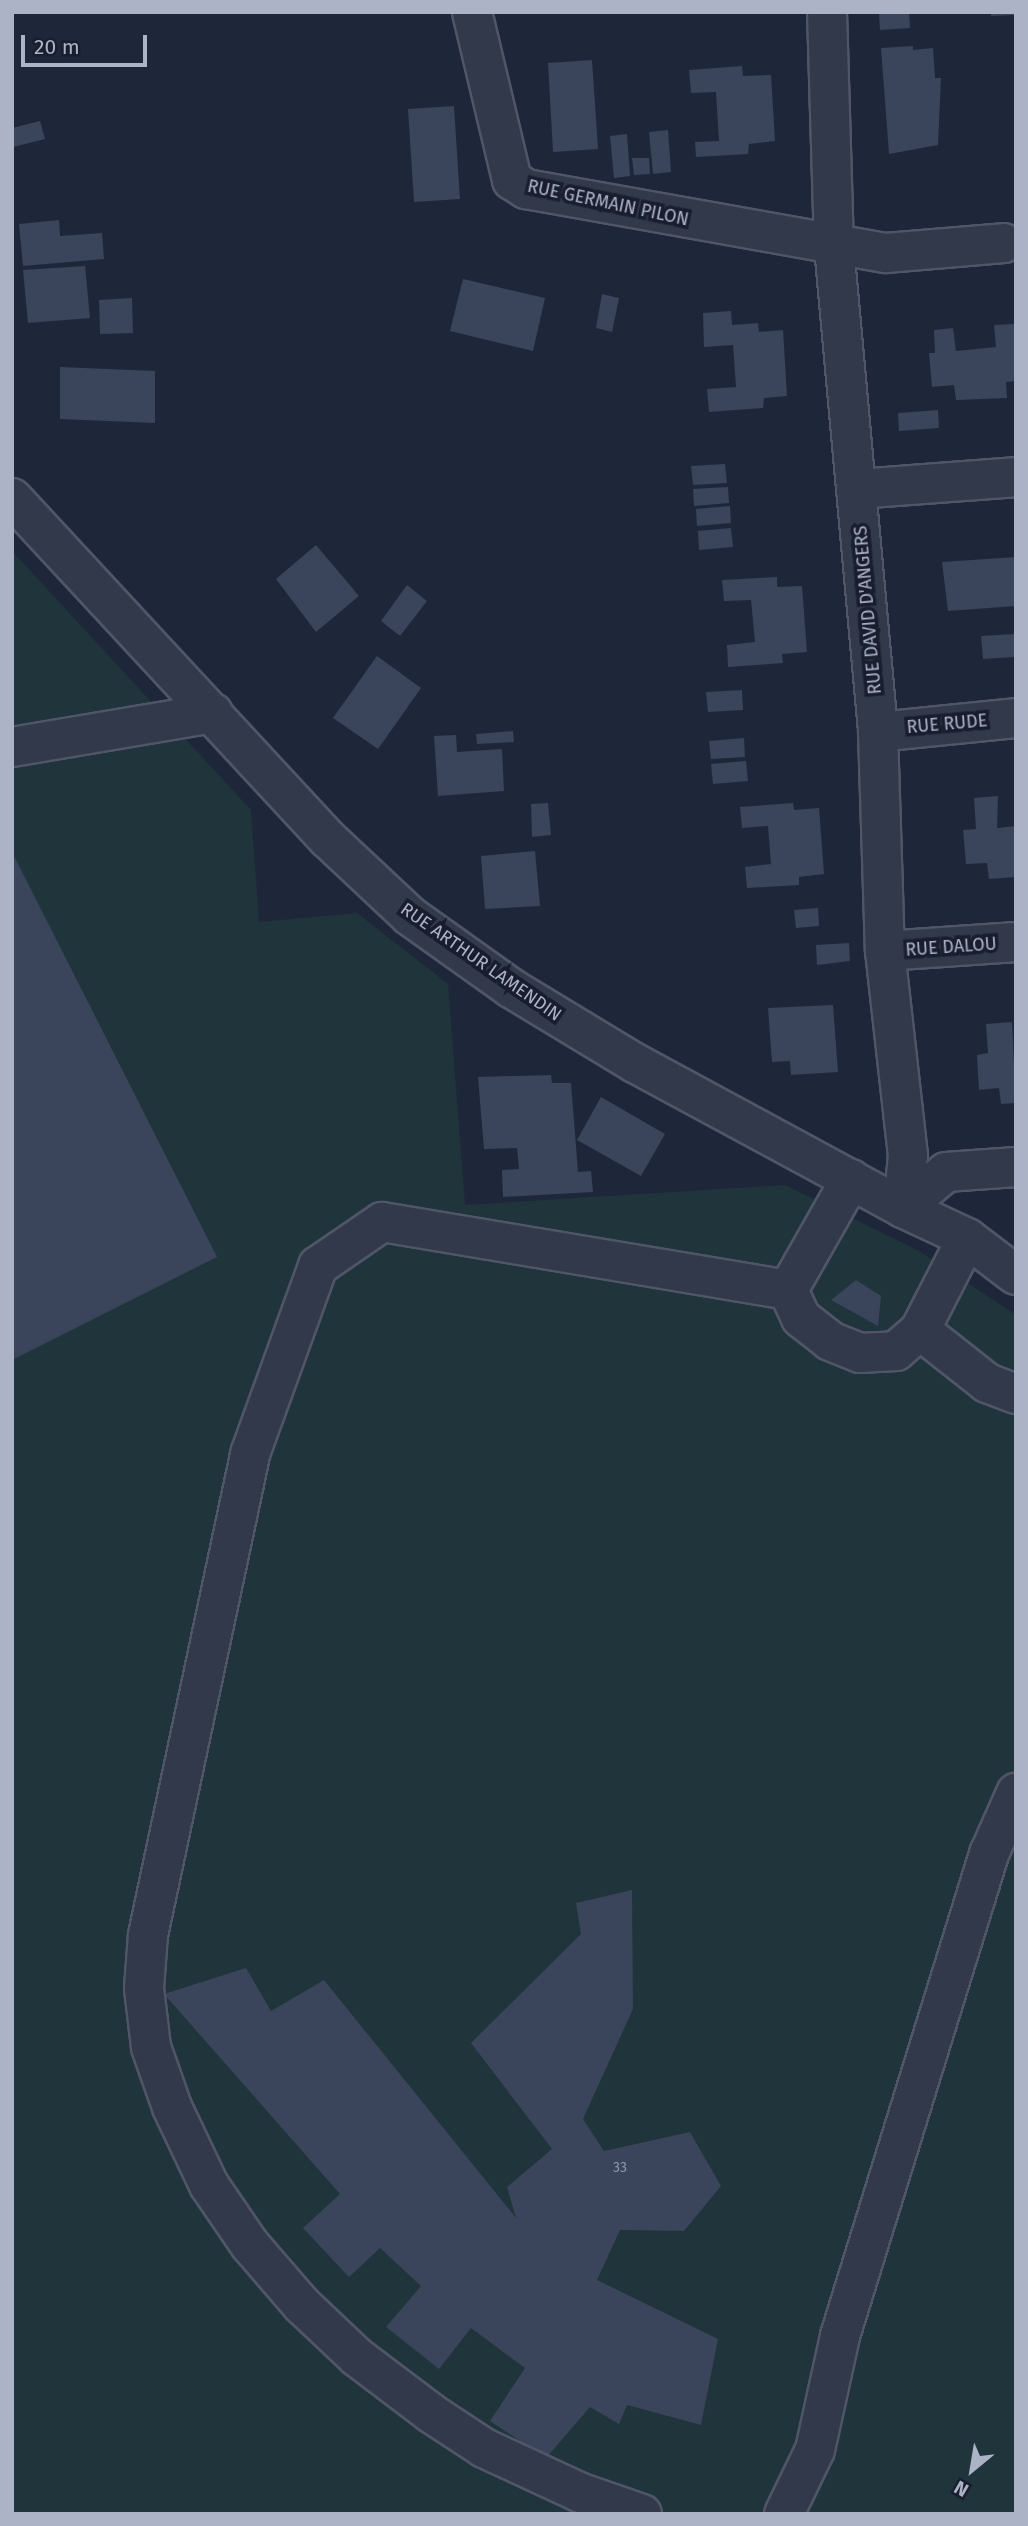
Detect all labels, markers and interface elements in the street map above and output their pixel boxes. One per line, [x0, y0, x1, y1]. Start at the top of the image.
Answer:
scale bar [24, 21, 150, 65]
text: 20 m [34, 34, 80, 60]
street label: RUE GERMAIN PILON [525, 175, 691, 231]
street label: RUE DAVID D'ANGERS [850, 525, 886, 695]
street label: RUE RUDE [906, 710, 988, 738]
street label: RUE ARTHUR LAMENDIN [396, 898, 566, 1026]
street label: RUE DALOU [905, 933, 997, 961]
house number: 33 [613, 2160, 627, 2176]
north arrow [937, 2435, 1007, 2505]
text: N [950, 2476, 972, 2502]

